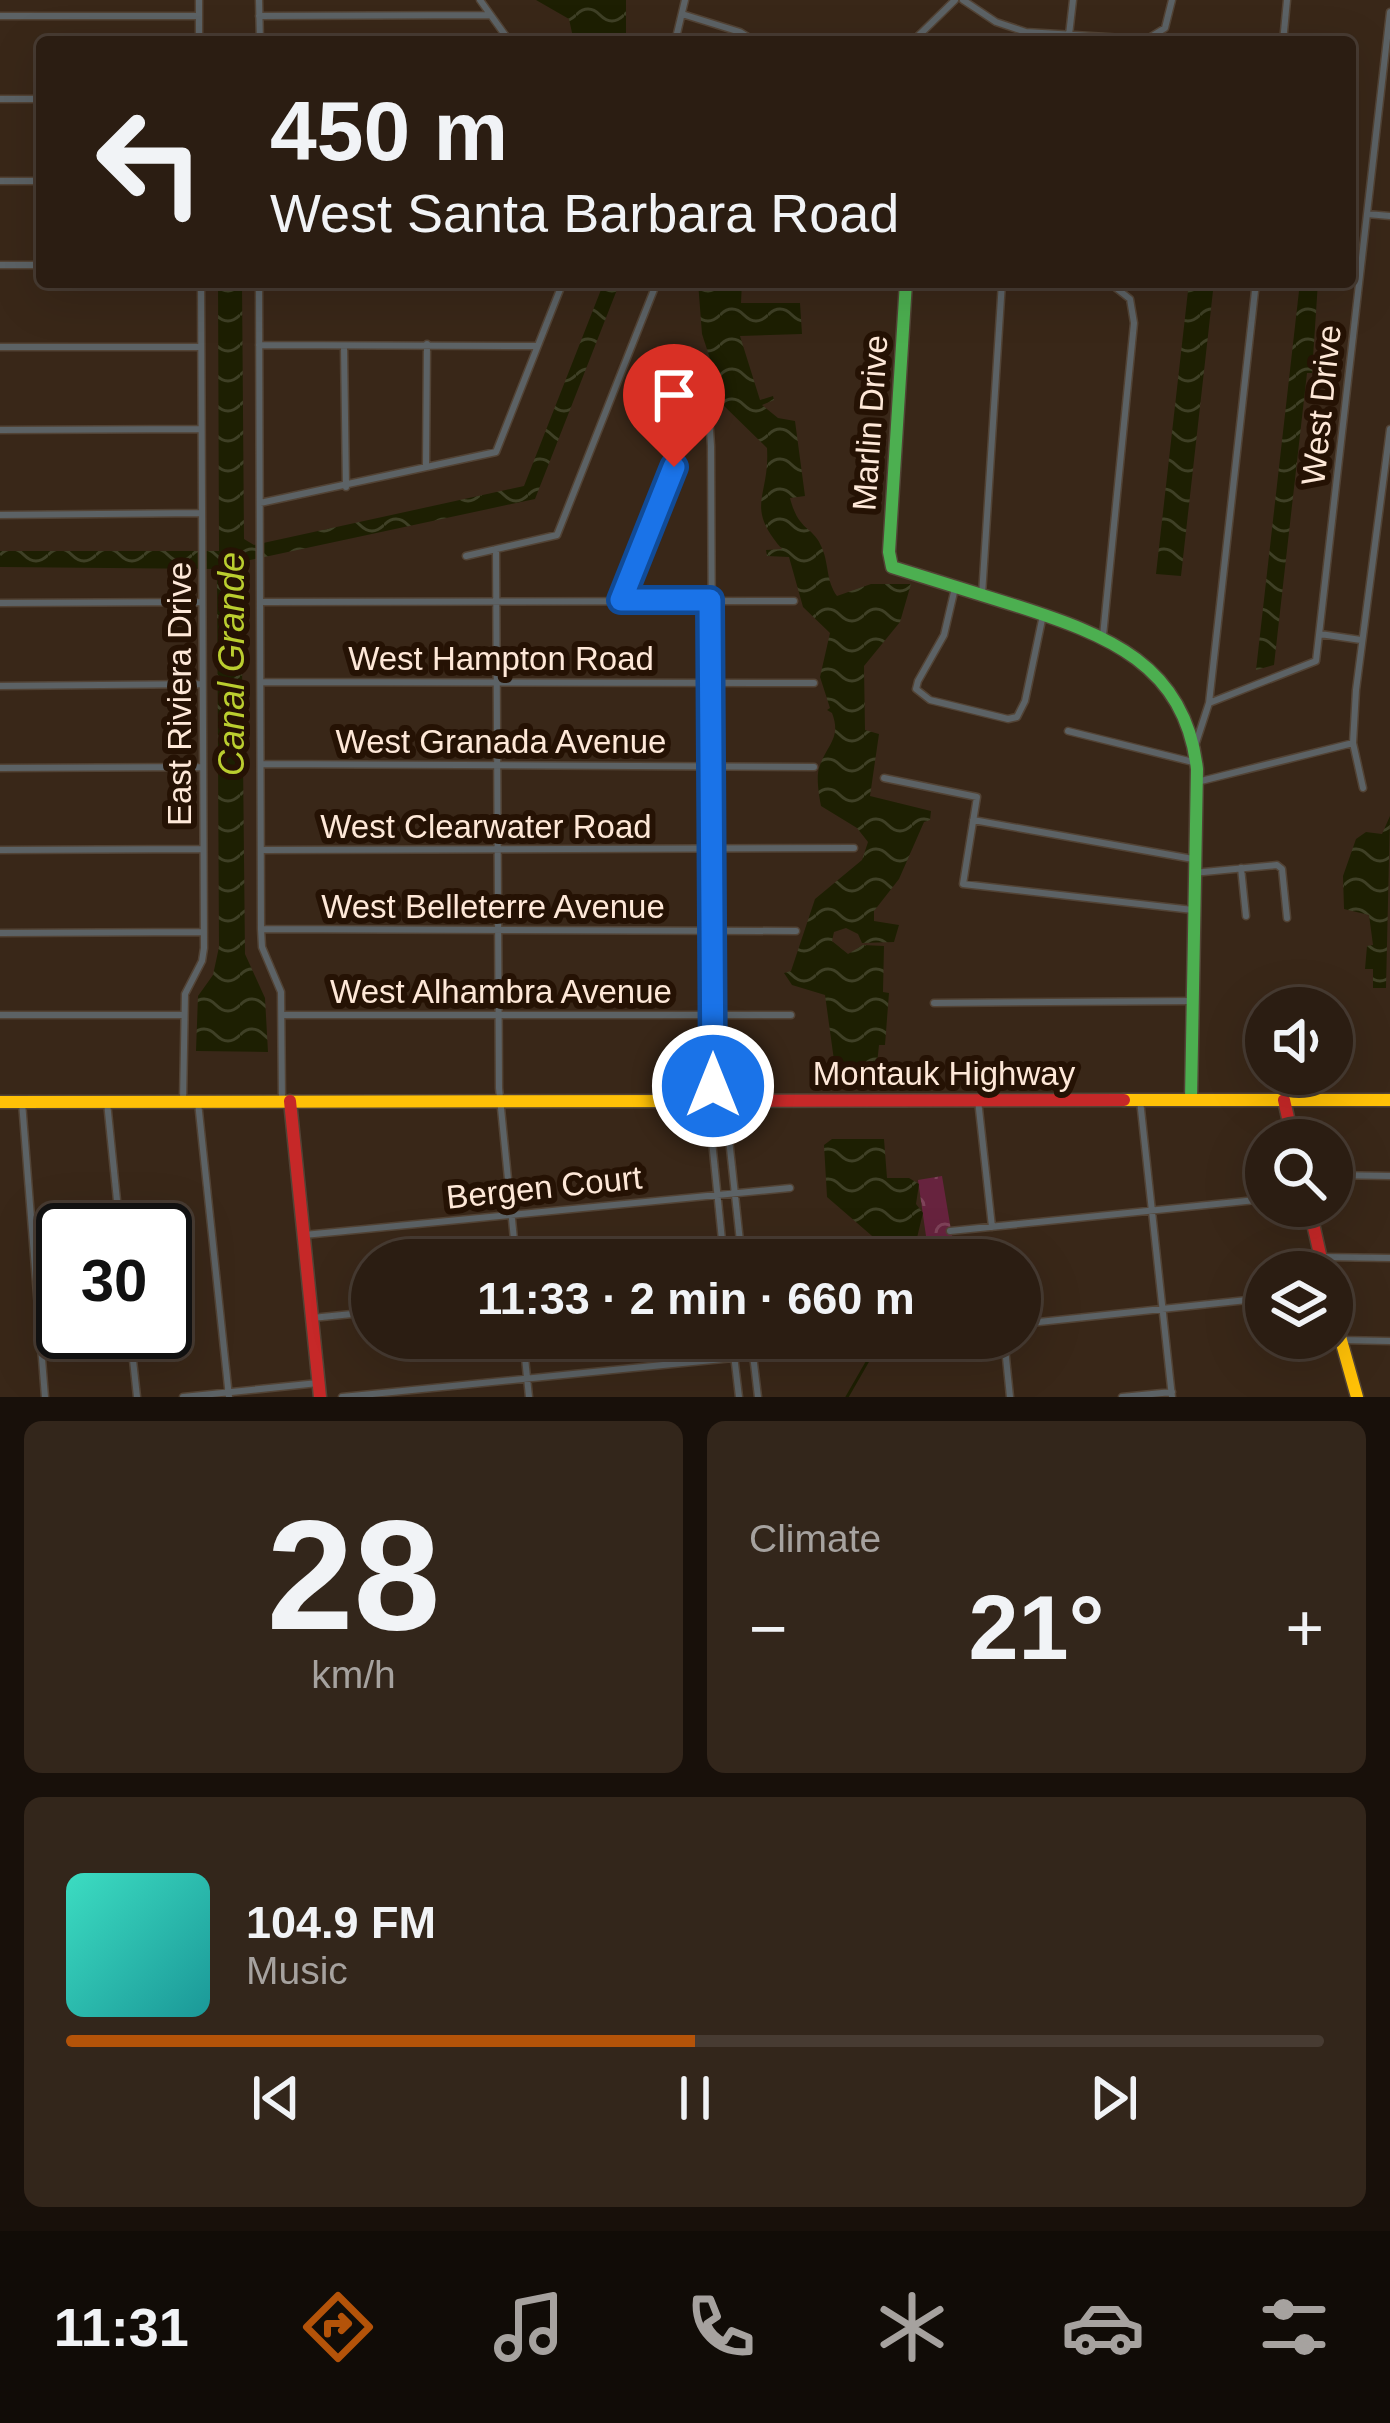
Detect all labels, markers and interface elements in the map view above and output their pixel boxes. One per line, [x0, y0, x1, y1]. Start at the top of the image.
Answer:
icon: left [72, 84, 228, 240]
text: 450 m [270, 84, 508, 178]
text: West Santa Barbara Road [270, 183, 899, 243]
street label: West Drive [1294, 323, 1348, 487]
street label: Marlin Drive [845, 334, 895, 512]
pin [623, 344, 725, 467]
icon: arrive [641, 362, 707, 428]
water label: Canal Grande [211, 552, 252, 776]
street label: East Riviera Drive [161, 562, 198, 826]
street label: West Hampton Road [348, 640, 654, 677]
street label: West Granada Avenue [336, 723, 666, 760]
street label: West Clearwater Road [320, 808, 652, 845]
street label: West Belleterre Avenue [321, 888, 665, 925]
street label: West Alhambra Avenue [330, 973, 672, 1010]
map controls [1245, 987, 1353, 1359]
button: sound [1245, 987, 1353, 1095]
position arrow [650, 1023, 776, 1149]
street label: Montauk Highway [813, 1055, 1076, 1092]
button: search [1245, 1119, 1353, 1227]
street label: Bergen Court [444, 1158, 644, 1216]
speed limit sign: 30 [36, 1203, 192, 1359]
button: layers [1245, 1251, 1353, 1359]
text: 11:33 · 2 min · 660 m [477, 1273, 915, 1324]
text: 28 [267, 1488, 440, 1662]
text: Climate [749, 1517, 881, 1560]
text: 21° [968, 1578, 1105, 1678]
text: − [749, 1591, 788, 1665]
text: + [1285, 1591, 1324, 1665]
text: km/h [311, 1653, 396, 1696]
text: 104.9 FM [246, 1897, 436, 1948]
text: Music [246, 1949, 348, 1992]
icon: previous [243, 2065, 309, 2131]
icon: pause [662, 2065, 728, 2131]
icon: next [1081, 2065, 1147, 2131]
icon: directions [296, 2285, 380, 2369]
icon: music [487, 2285, 571, 2369]
icon: phone [679, 2285, 763, 2369]
icon: climate [870, 2285, 954, 2369]
icon: car [1061, 2285, 1145, 2369]
icon: filters [1252, 2285, 1336, 2369]
text: 11:31 [54, 2297, 189, 2357]

